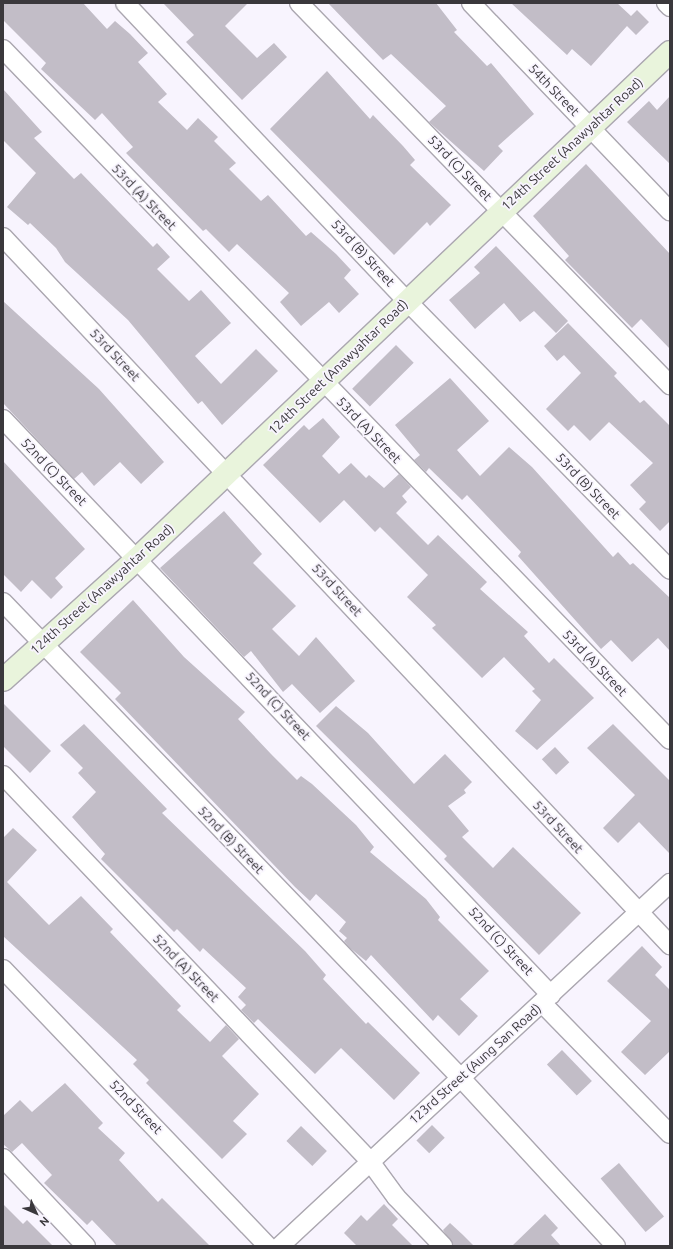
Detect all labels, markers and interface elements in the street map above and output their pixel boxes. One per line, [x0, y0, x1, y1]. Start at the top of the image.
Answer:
street label: 54th Street [525, 61, 583, 119]
street label: 124th Street (Anawyahtar Road) [498, 74, 646, 214]
street label: 53rd (C) Street [425, 132, 495, 204]
street label: 53rd (A) Street [108, 161, 180, 233]
street label: 53rd (B) Street [328, 216, 398, 290]
street label: 124th Street (Anawyahtar Road) [265, 296, 411, 438]
street label: 53rd Street [87, 325, 143, 385]
street label: 53rd (A) Street [333, 394, 405, 466]
street label: 52nd (C) Street [18, 435, 90, 509]
street label: 53rd (B) Street [553, 450, 623, 522]
street label: 124th Street (Anawyahtar Road) [27, 520, 177, 658]
street label: 53rd Street [309, 560, 365, 620]
street label: 53rd (A) Street [559, 627, 631, 699]
street label: 52nd (C) Street [242, 669, 314, 743]
street label: 53rd Street [530, 797, 586, 857]
street label: 52nd (B) Street [195, 803, 267, 877]
street label: 52nd (C) Street [465, 904, 537, 978]
street label: 52nd (A) Street [150, 931, 222, 1005]
street label: 123rd Street (Aung San Road) [406, 1000, 544, 1128]
street label: 52nd Street [106, 1077, 166, 1137]
north arrow [16, 1193, 56, 1233]
text: N [37, 1214, 52, 1229]

